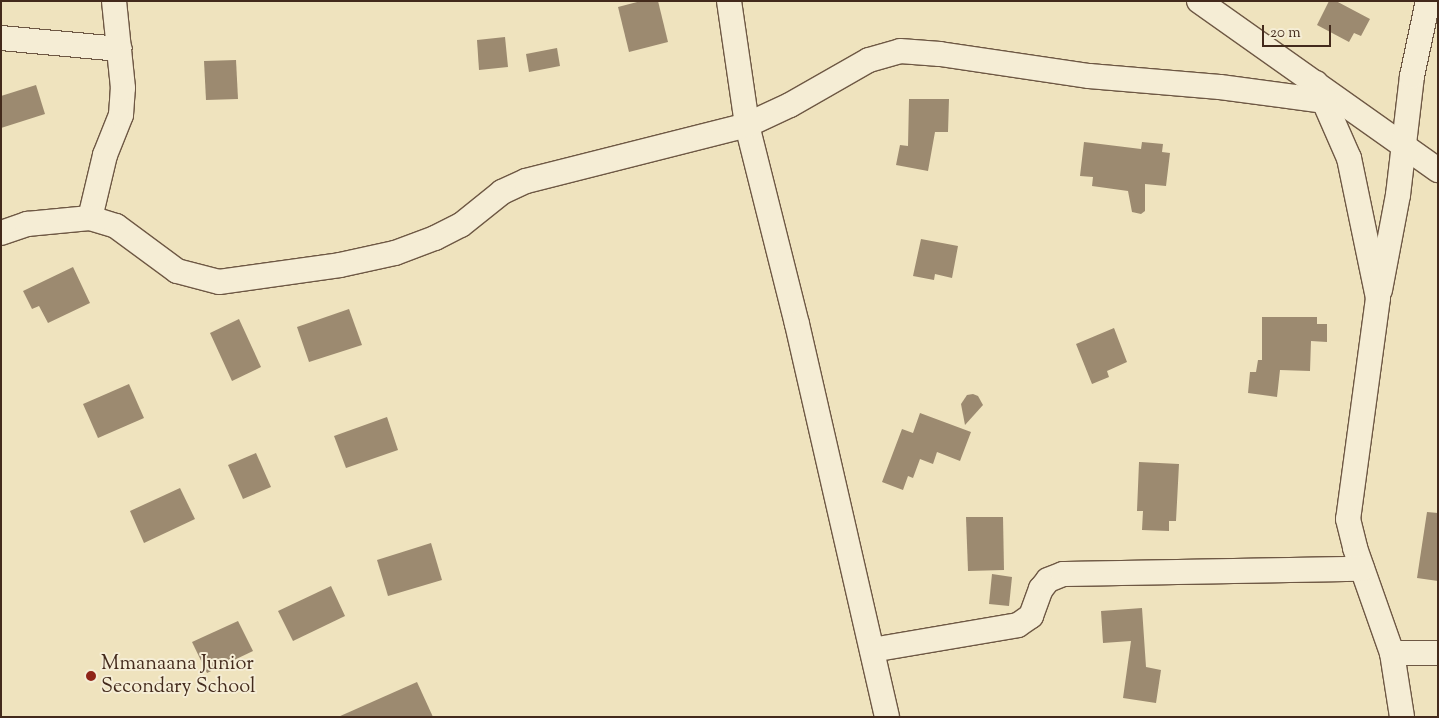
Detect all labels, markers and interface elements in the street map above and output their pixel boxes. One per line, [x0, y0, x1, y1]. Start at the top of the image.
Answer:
scale bar [1264, 15, 1333, 47]
text: 20 m [1270, 23, 1301, 44]
place label: Mmanaana Junior Secondary School [101, 652, 256, 699]
marker: Mmanaana Junior Secondary School [85, 670, 97, 682]

